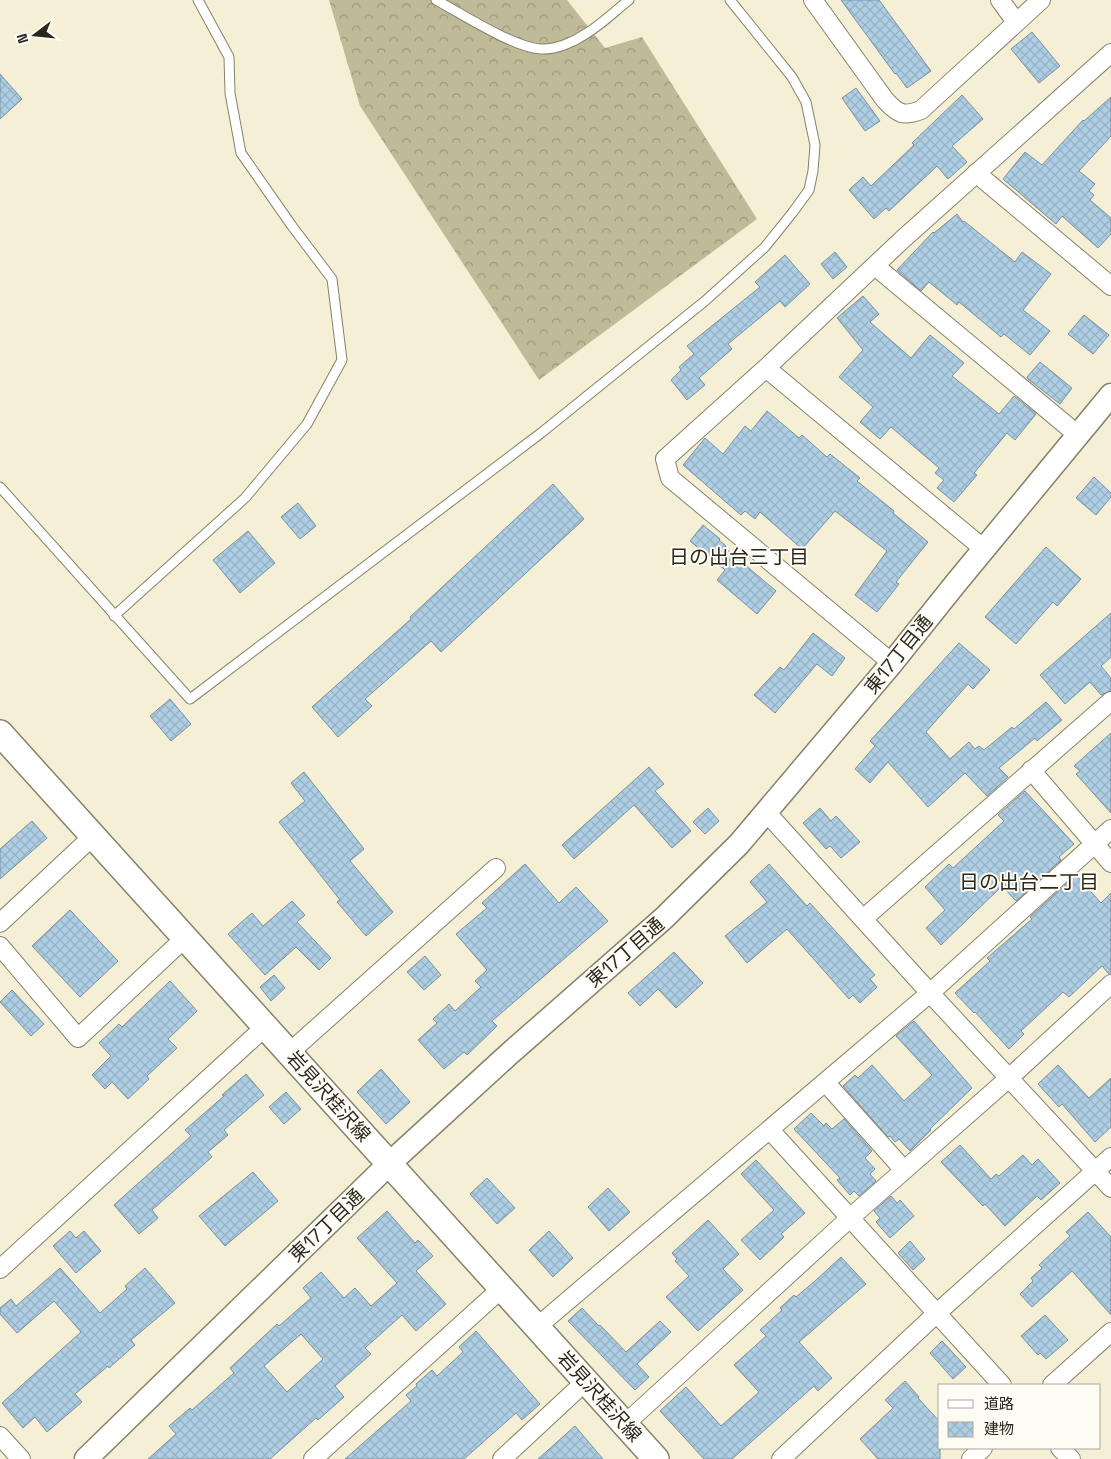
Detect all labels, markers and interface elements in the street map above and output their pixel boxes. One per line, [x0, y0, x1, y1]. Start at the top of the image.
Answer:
north arrow [10, 10, 60, 60]
text: N [13, 32, 32, 46]
district label: 日の出台三丁目 [669, 544, 809, 570]
street label: 東17丁目通 [859, 610, 938, 699]
district label: 日の出台二丁目 [959, 869, 1099, 895]
street label: 東17丁目通 [581, 912, 669, 993]
street label: 岩見沢桂沢線 [281, 1046, 376, 1147]
street label: 東17丁目通 [284, 1183, 369, 1267]
street label: 岩見沢桂沢線 [552, 1346, 647, 1447]
legend [938, 1384, 1101, 1449]
text: 道路 [984, 1394, 1014, 1413]
text: 建物 [984, 1419, 1014, 1438]

